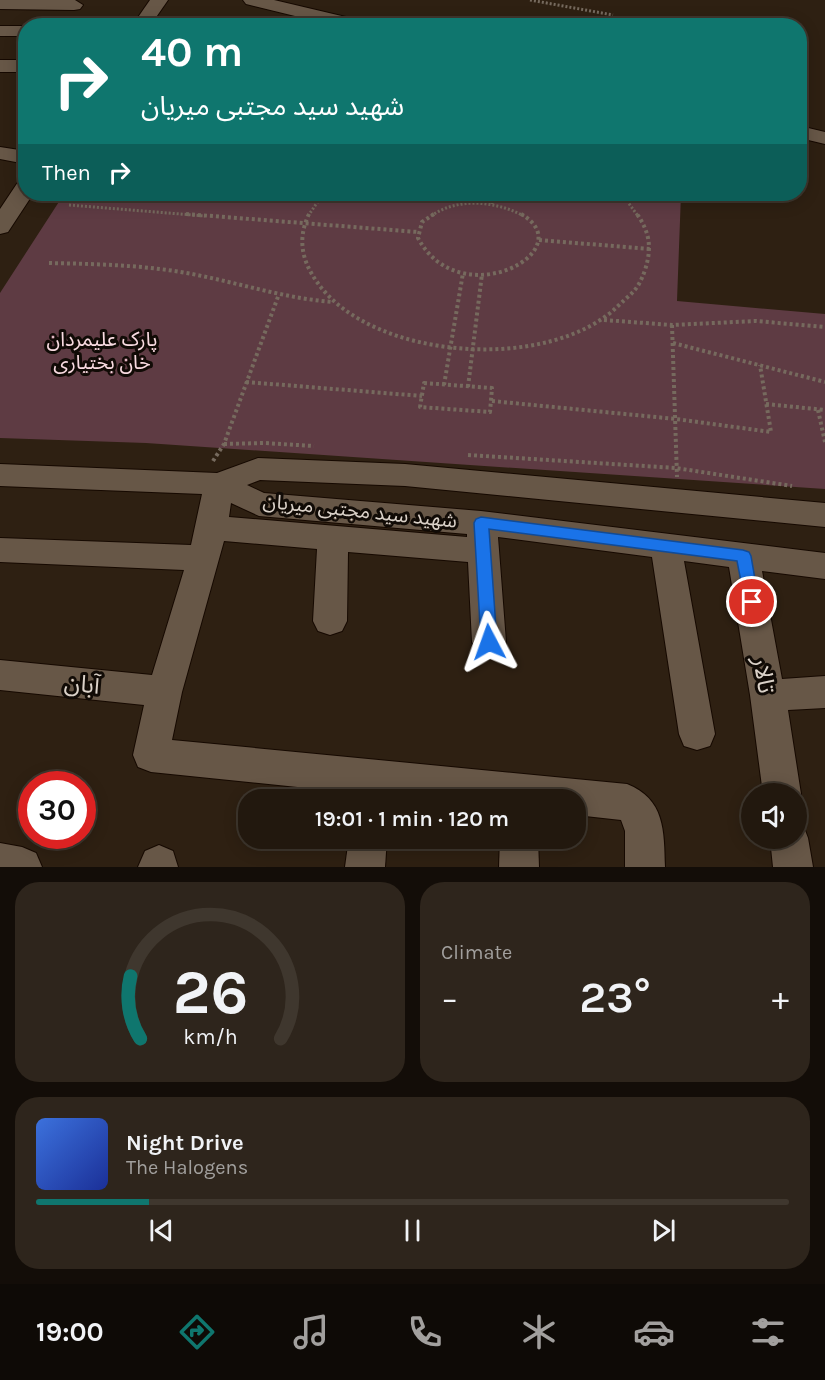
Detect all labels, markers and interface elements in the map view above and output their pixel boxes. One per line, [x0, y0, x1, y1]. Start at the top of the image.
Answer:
text: 40 m [141, 27, 243, 77]
icon: right [42, 42, 120, 120]
text: شهید سید مجتبی میریان [141, 90, 404, 122]
icon: right [103, 156, 136, 189]
text: Then [42, 160, 91, 186]
park label: پارک علیمردان خان بختیاری [46, 328, 158, 374]
street label: شهید سید مجتبی میریان [262, 489, 458, 533]
pin [726, 576, 777, 627]
icon: arrive [735, 585, 768, 618]
position arrow [457, 610, 521, 674]
street label: تالار [747, 653, 781, 696]
street label: آبان [63, 668, 102, 700]
speed limit sign: 30 [18, 771, 96, 849]
map controls [741, 783, 807, 849]
button: sound [741, 783, 807, 849]
text: 19:01 · 1 min · 120 m [315, 806, 509, 832]
text: Climate [441, 941, 512, 964]
text: 26 [172, 956, 248, 1029]
text: 23° [579, 971, 651, 1023]
text: − [441, 979, 458, 1017]
text: + [772, 979, 789, 1017]
text: km/h [183, 1024, 237, 1049]
text: Night Drive [126, 1130, 244, 1156]
text: The Halogens [126, 1156, 248, 1179]
icon: previous [145, 1214, 178, 1247]
icon: pause [396, 1214, 429, 1247]
icon: next [647, 1214, 680, 1247]
icon: directions [176, 1311, 218, 1353]
icon: music [290, 1311, 332, 1353]
icon: phone [404, 1311, 446, 1353]
icon: climate [518, 1311, 560, 1353]
icon: car [633, 1311, 675, 1353]
icon: filters [747, 1311, 789, 1353]
text: 19:00 [36, 1316, 104, 1348]

